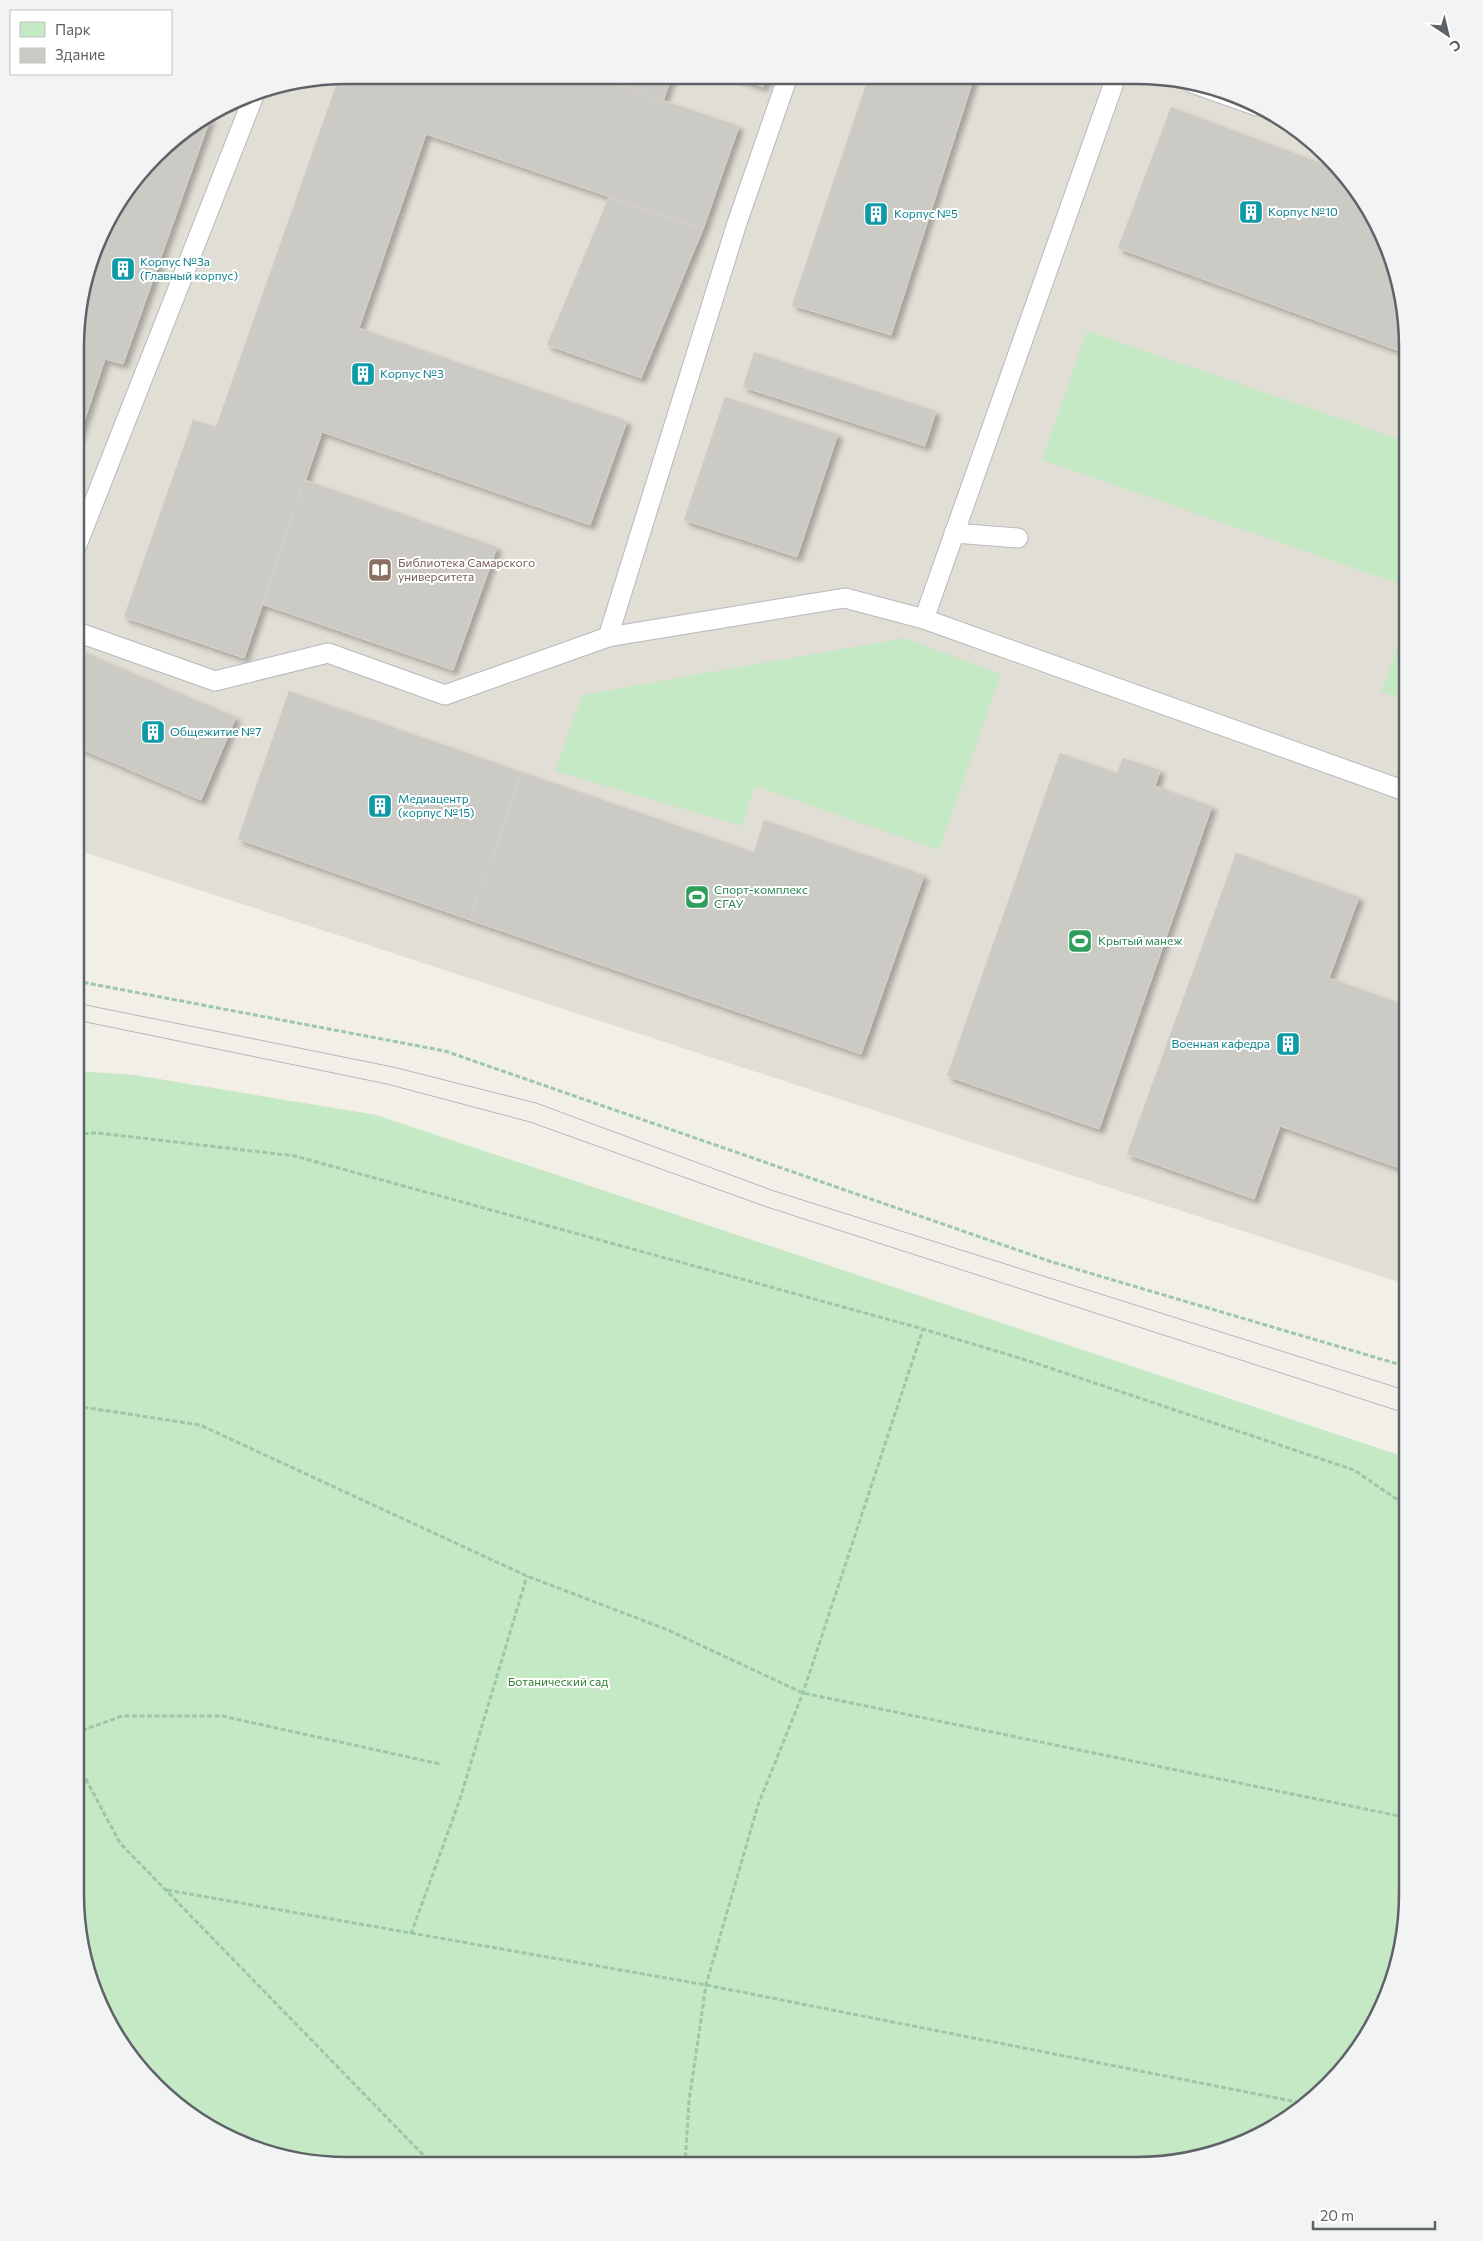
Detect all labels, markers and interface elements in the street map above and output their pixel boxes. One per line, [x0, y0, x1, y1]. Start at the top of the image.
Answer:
legend [10, 10, 172, 75]
north arrow [1423, 10, 1473, 60]
text: Парк [55, 20, 91, 38]
text: С [1447, 36, 1465, 56]
text: Здание [55, 45, 105, 63]
building icon: Корпус №10 [1238, 199, 1264, 225]
building icon: Корпус №5 [863, 201, 889, 227]
place label: Корпус №10 [1268, 204, 1338, 218]
place label: Корпус №5 [894, 206, 958, 220]
place label: Корпус №3a (Главный корпус) [140, 254, 238, 282]
building icon: Корпус №3a (Главный корпус) [110, 256, 136, 282]
building icon: Корпус №3 [350, 361, 376, 387]
place label: Корпус №3 [380, 366, 444, 380]
place label: Библиотека Самарского университета [398, 555, 535, 583]
library icon: Библиотека Самарского университета [367, 557, 393, 583]
building icon: Общежитие №7 [140, 719, 166, 745]
place label: Общежитие №7 [170, 724, 262, 738]
place label: Медиацентр (корпус №15) [398, 791, 474, 819]
building icon: Медиацентр (корпус №15) [367, 793, 393, 819]
place label: Спорт-комплекс СГАУ [714, 882, 808, 910]
sports icon: Спорт-комплекс СГАУ [684, 884, 710, 910]
sports icon: Крытый манеж [1067, 928, 1093, 954]
place label: Крытый манеж [1098, 933, 1183, 947]
building icon: Военная кафедра [1275, 1031, 1301, 1057]
place label: Военная кафедра [1172, 1036, 1270, 1050]
park label: Ботанический сад [508, 1674, 608, 1688]
scale bar [1313, 2198, 1436, 2230]
text: 20 m [1320, 2206, 1354, 2224]

